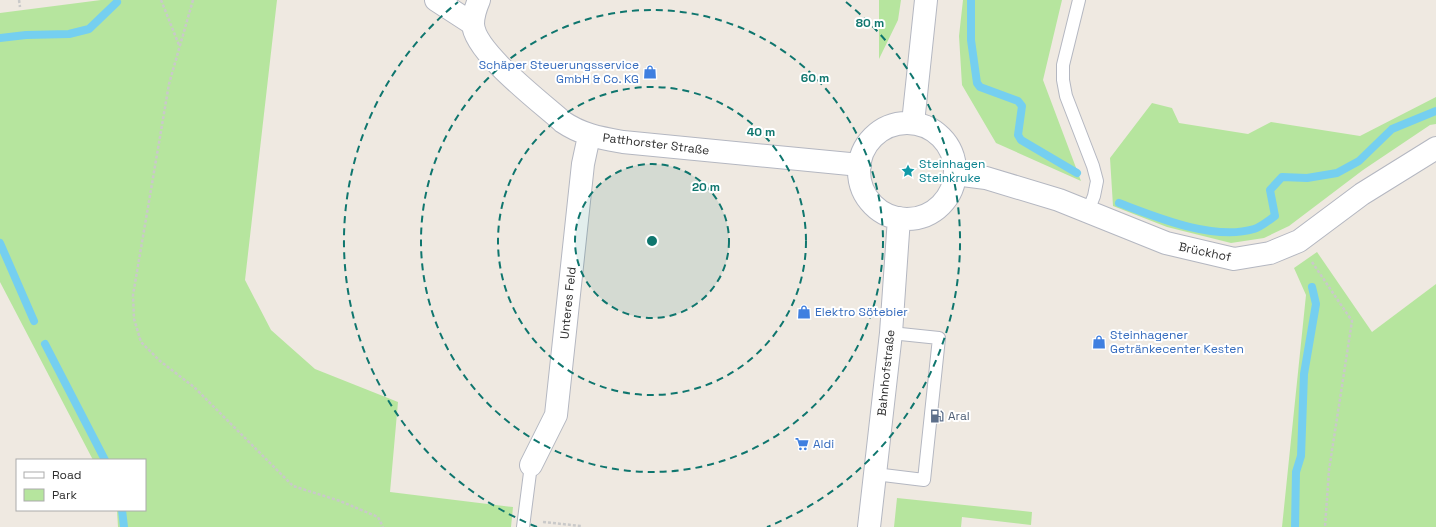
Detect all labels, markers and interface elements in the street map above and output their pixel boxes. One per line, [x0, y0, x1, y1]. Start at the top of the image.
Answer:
text: 80 m [856, 15, 884, 31]
place label: Schäper Steuerungsservice GmbH & Co. KG [479, 57, 639, 87]
shop icon: Schäper Steuerungsservice GmbH & Co. KG [642, 64, 658, 80]
text: 60 m [801, 70, 829, 86]
text: 40 m [747, 124, 775, 140]
street label: Patthorster Straße [602, 130, 710, 158]
place label: Steinhagen Steinkruke [919, 156, 985, 186]
place icon: Steinhagen Steinkruke [900, 163, 916, 179]
text: 20 m [692, 179, 720, 195]
centre of rings [645, 234, 659, 248]
street label: Brückhof [1177, 239, 1233, 265]
street label: Unteres Feld [556, 266, 580, 340]
shop icon: Elektro Sötebier [796, 304, 812, 320]
place label: Elektro Sötebier [815, 304, 908, 320]
place label: Steinhagener Getränkecenter Kesten [1110, 327, 1244, 357]
street label: Bahnhofstraße [874, 329, 898, 417]
shop icon: Steinhagener Getränkecenter Kesten [1091, 334, 1107, 350]
fuel station icon: Aral [929, 408, 945, 424]
place label: Aral [948, 408, 970, 424]
supermarket icon: Aldi [794, 436, 810, 452]
place label: Aldi [813, 436, 834, 452]
legend [16, 459, 146, 511]
text: Road [52, 467, 81, 483]
text: Park [52, 487, 77, 503]

